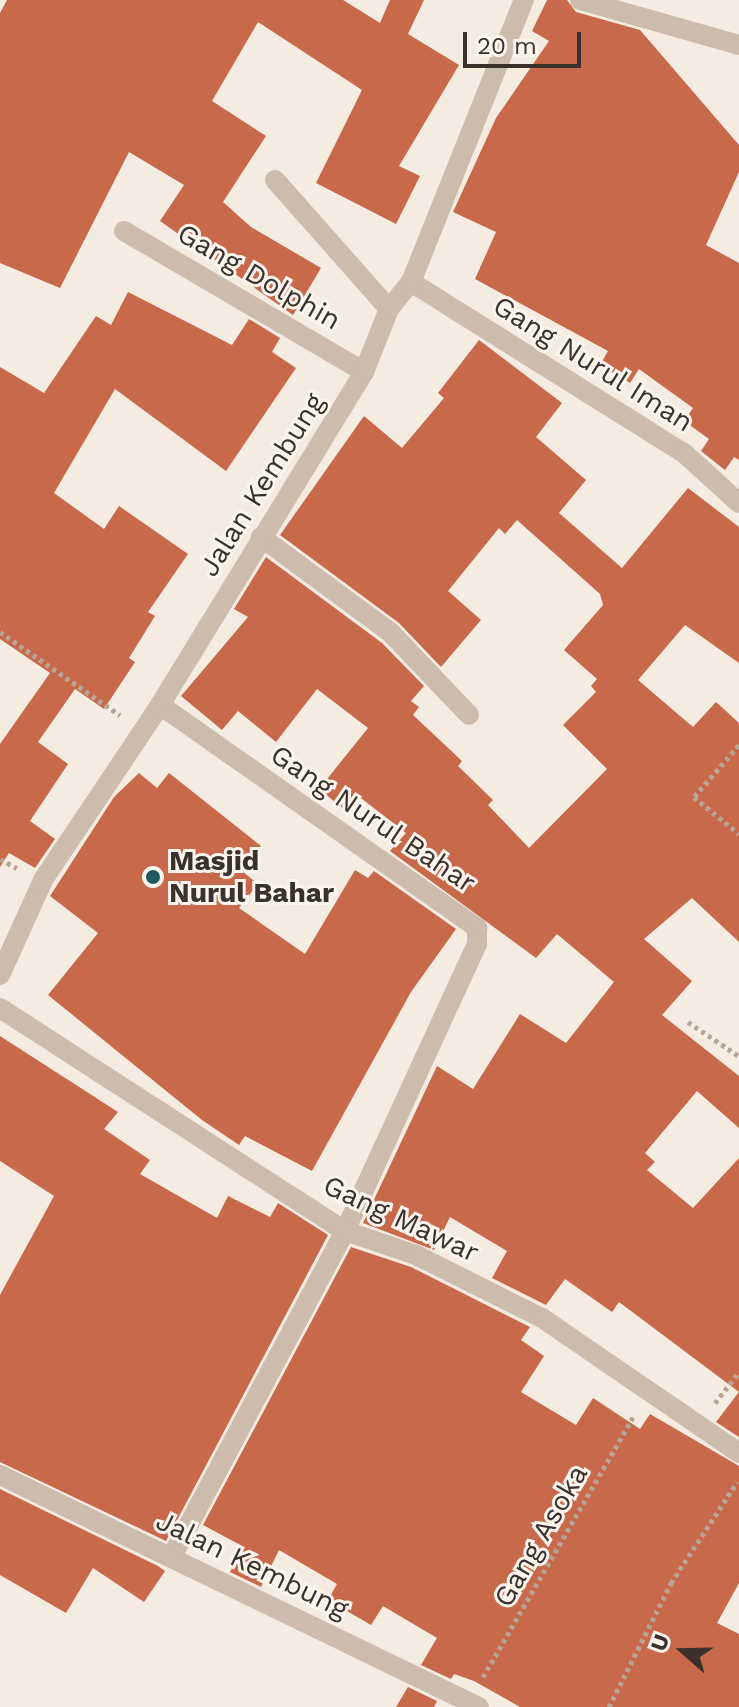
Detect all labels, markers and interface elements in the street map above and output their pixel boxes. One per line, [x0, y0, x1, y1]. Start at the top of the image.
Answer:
scale bar [467, 16, 585, 66]
text: 20 m [477, 32, 537, 60]
street label: Gang Dolphin [171, 217, 347, 337]
street label: Gang Nurul Iman [486, 289, 700, 439]
street label: Jalan Kembung [192, 387, 332, 583]
street label: Gang Nurul Bahar [264, 738, 482, 900]
place label: Masjid Nurul Bahar [169, 844, 335, 910]
marker: Masjid Nurul Bahar [144, 868, 162, 886]
street label: Gang Mawar [318, 1168, 484, 1270]
street label: Gang Asoka [487, 1459, 595, 1613]
street label: Jalan Kembung [150, 1504, 354, 1626]
north arrow [643, 1611, 723, 1691]
text: U [646, 1631, 674, 1654]

